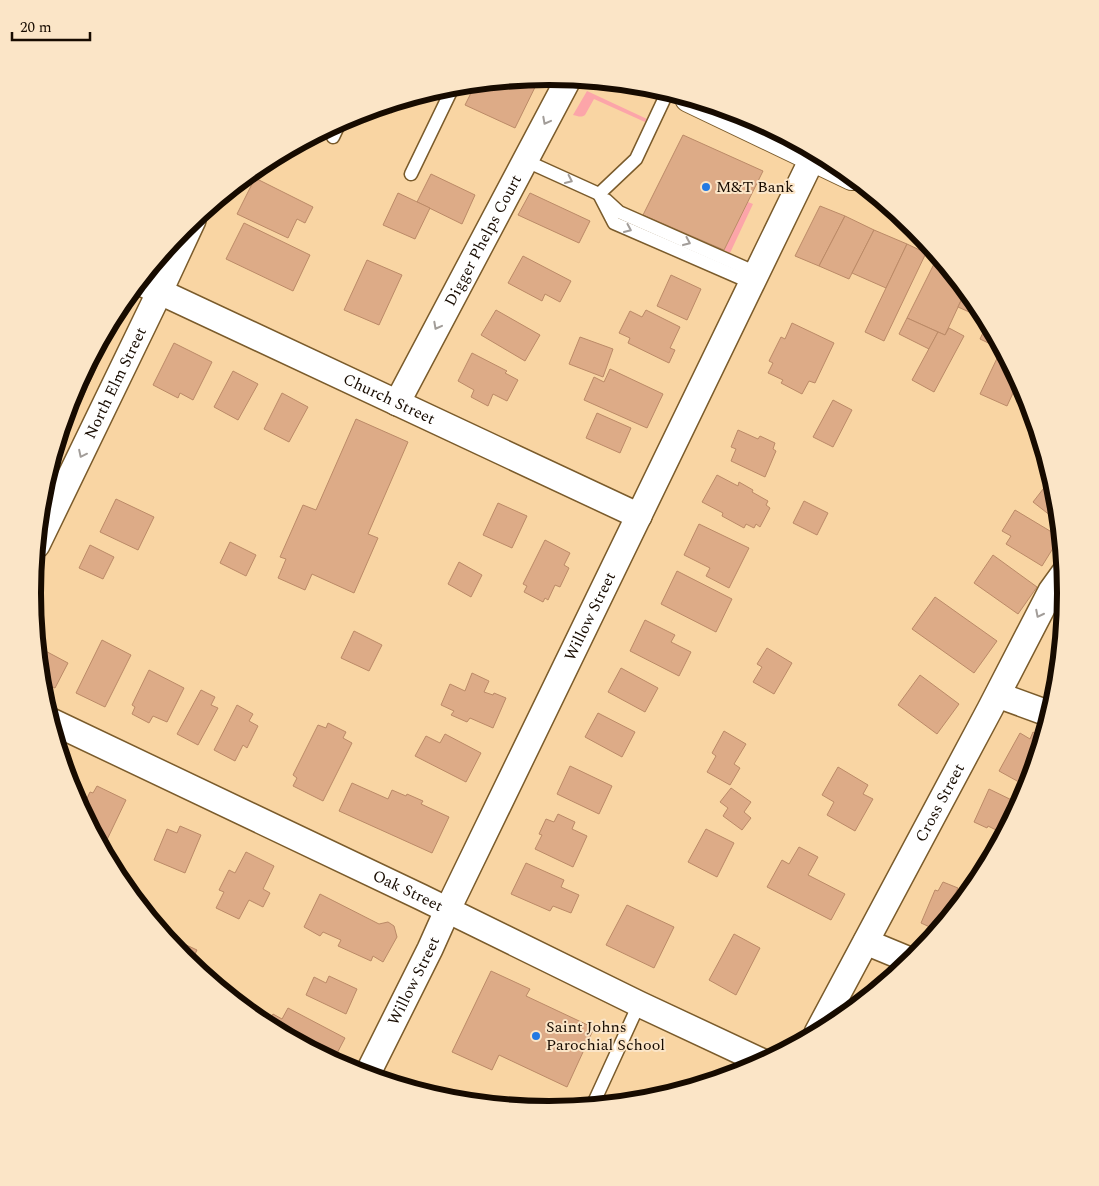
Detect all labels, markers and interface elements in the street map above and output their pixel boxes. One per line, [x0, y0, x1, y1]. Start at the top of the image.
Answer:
scale bar [12, 10, 90, 42]
text: 20 m [20, 16, 52, 39]
one-way arrow [542, 115, 552, 124]
street label: Digger Phelps Court [438, 170, 528, 310]
one-way arrow [564, 173, 573, 184]
place label: M&T Bank [716, 175, 794, 199]
marker: M&T Bank [700, 181, 712, 193]
one-way arrow [623, 223, 632, 234]
one-way arrow [682, 235, 691, 246]
one-way arrow [433, 321, 443, 330]
street label: North Elm Street [78, 323, 153, 443]
street label: Church Street [339, 367, 439, 431]
one-way arrow [78, 448, 88, 457]
street label: Willow Street [558, 567, 622, 665]
one-way arrow [1035, 609, 1045, 618]
street label: Cross Street [909, 759, 971, 847]
street label: Oak Street [368, 864, 447, 918]
street label: Willow Street [382, 932, 446, 1030]
place label: Saint Johns Parochial School [546, 1015, 665, 1057]
marker: Saint Johns Parochial School [530, 1030, 542, 1042]

